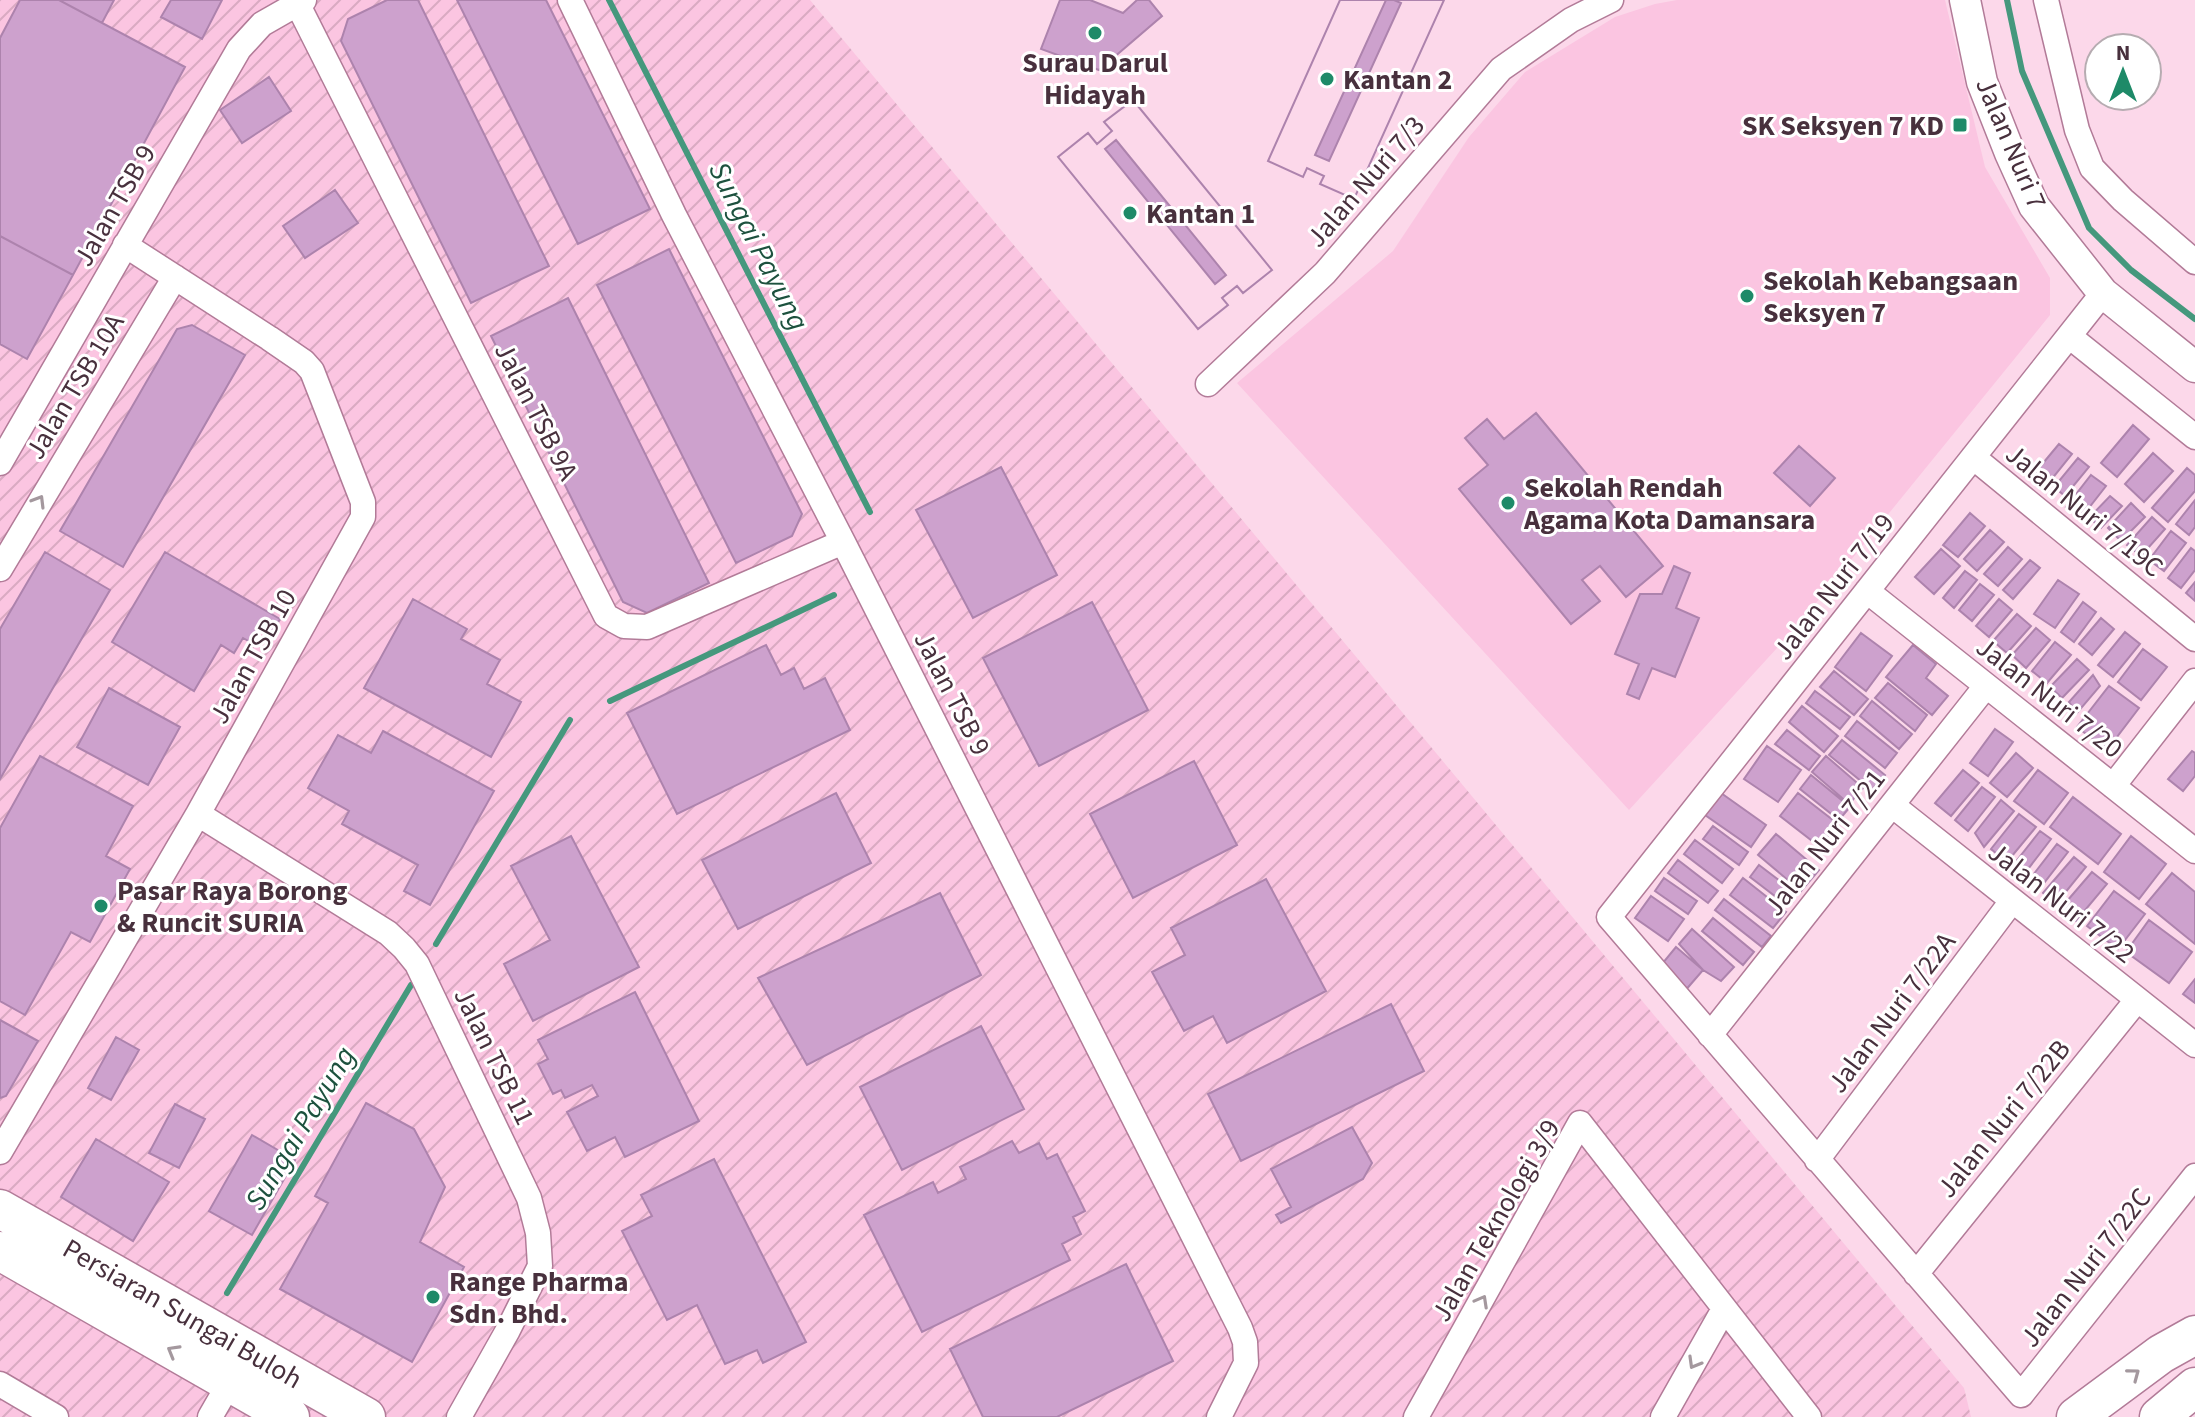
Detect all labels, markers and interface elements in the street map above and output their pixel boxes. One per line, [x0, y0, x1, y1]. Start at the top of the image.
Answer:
marker: Surau Darul Hidayah [1086, 24, 1104, 42]
north arrow [2083, 32, 2163, 112]
text: N [2116, 37, 2130, 69]
place label: Surau Darul Hidayah [1022, 43, 1168, 115]
place label: Kantan 2 [1343, 60, 1452, 100]
marker: Kantan 2 [1318, 70, 1336, 88]
street label: Jalan Nuri 7 [1965, 72, 2057, 215]
place label: SK Seksyen 7 KD [1742, 106, 1944, 146]
street label: Jalan Nuri 7/3 [1297, 107, 1434, 256]
marker: SK Seksyen 7 KD [1951, 116, 1969, 134]
street label: Jalan TSB 9 [64, 137, 166, 274]
water label: Sungai Payung [698, 154, 820, 338]
place label: Kantan 1 [1146, 194, 1255, 234]
marker: Kantan 1 [1121, 204, 1139, 222]
place label: Sekolah Kebangsaan Seksyen 7 [1763, 261, 2018, 333]
marker: Sekolah Kebangsaan Seksyen 7 [1738, 287, 1756, 305]
street label: Jalan TSB 10A [16, 305, 135, 467]
street label: Jalan TSB 9A [484, 336, 588, 488]
street label: Jalan Nuri 7/19C [1997, 435, 2172, 587]
place label: Sekolah Rendah Agama Kota Damansara [1523, 468, 1815, 540]
marker: Sekolah Rendah Agama Kota Damansara [1499, 494, 1517, 512]
one-way arrow [29, 495, 45, 510]
street label: Jalan Nuri 7/19 [1764, 505, 1904, 669]
street label: Jalan TSB 10 [199, 582, 306, 731]
street label: Jalan TSB 9 [904, 624, 1000, 762]
street label: Jalan Nuri 7/20 [1967, 628, 2131, 768]
street label: Jalan Nuri 7/21 [1755, 761, 1895, 925]
street label: Jalan Nuri 7/22 [1979, 833, 2143, 973]
place label: Pasar Raya Borong & Runcit SURIA [117, 871, 347, 943]
marker: Pasar Raya Borong & Runcit SURIA [92, 897, 110, 915]
street label: Jalan Nuri 7/22A [1818, 923, 1966, 1101]
street label: Jalan TSB 11 [444, 981, 545, 1132]
street label: Jalan Nuri 7/22B [1927, 1031, 2080, 1206]
water label: Sungai Payung [234, 1038, 366, 1218]
street label: Jalan Teknologi 3/9 [1422, 1112, 1570, 1329]
street label: Jalan Nuri 7/22C [2011, 1179, 2161, 1356]
street label: Persiaran Sungai Buloh [55, 1229, 310, 1399]
place label: Range Pharma Sdn. Bhd. [449, 1262, 629, 1334]
marker: Range Pharma Sdn. Bhd. [424, 1288, 442, 1306]
one-way arrow [1472, 1295, 1487, 1310]
one-way arrow [167, 1345, 182, 1361]
one-way arrow [1688, 1354, 1704, 1369]
one-way arrow [2125, 1369, 2140, 1383]

